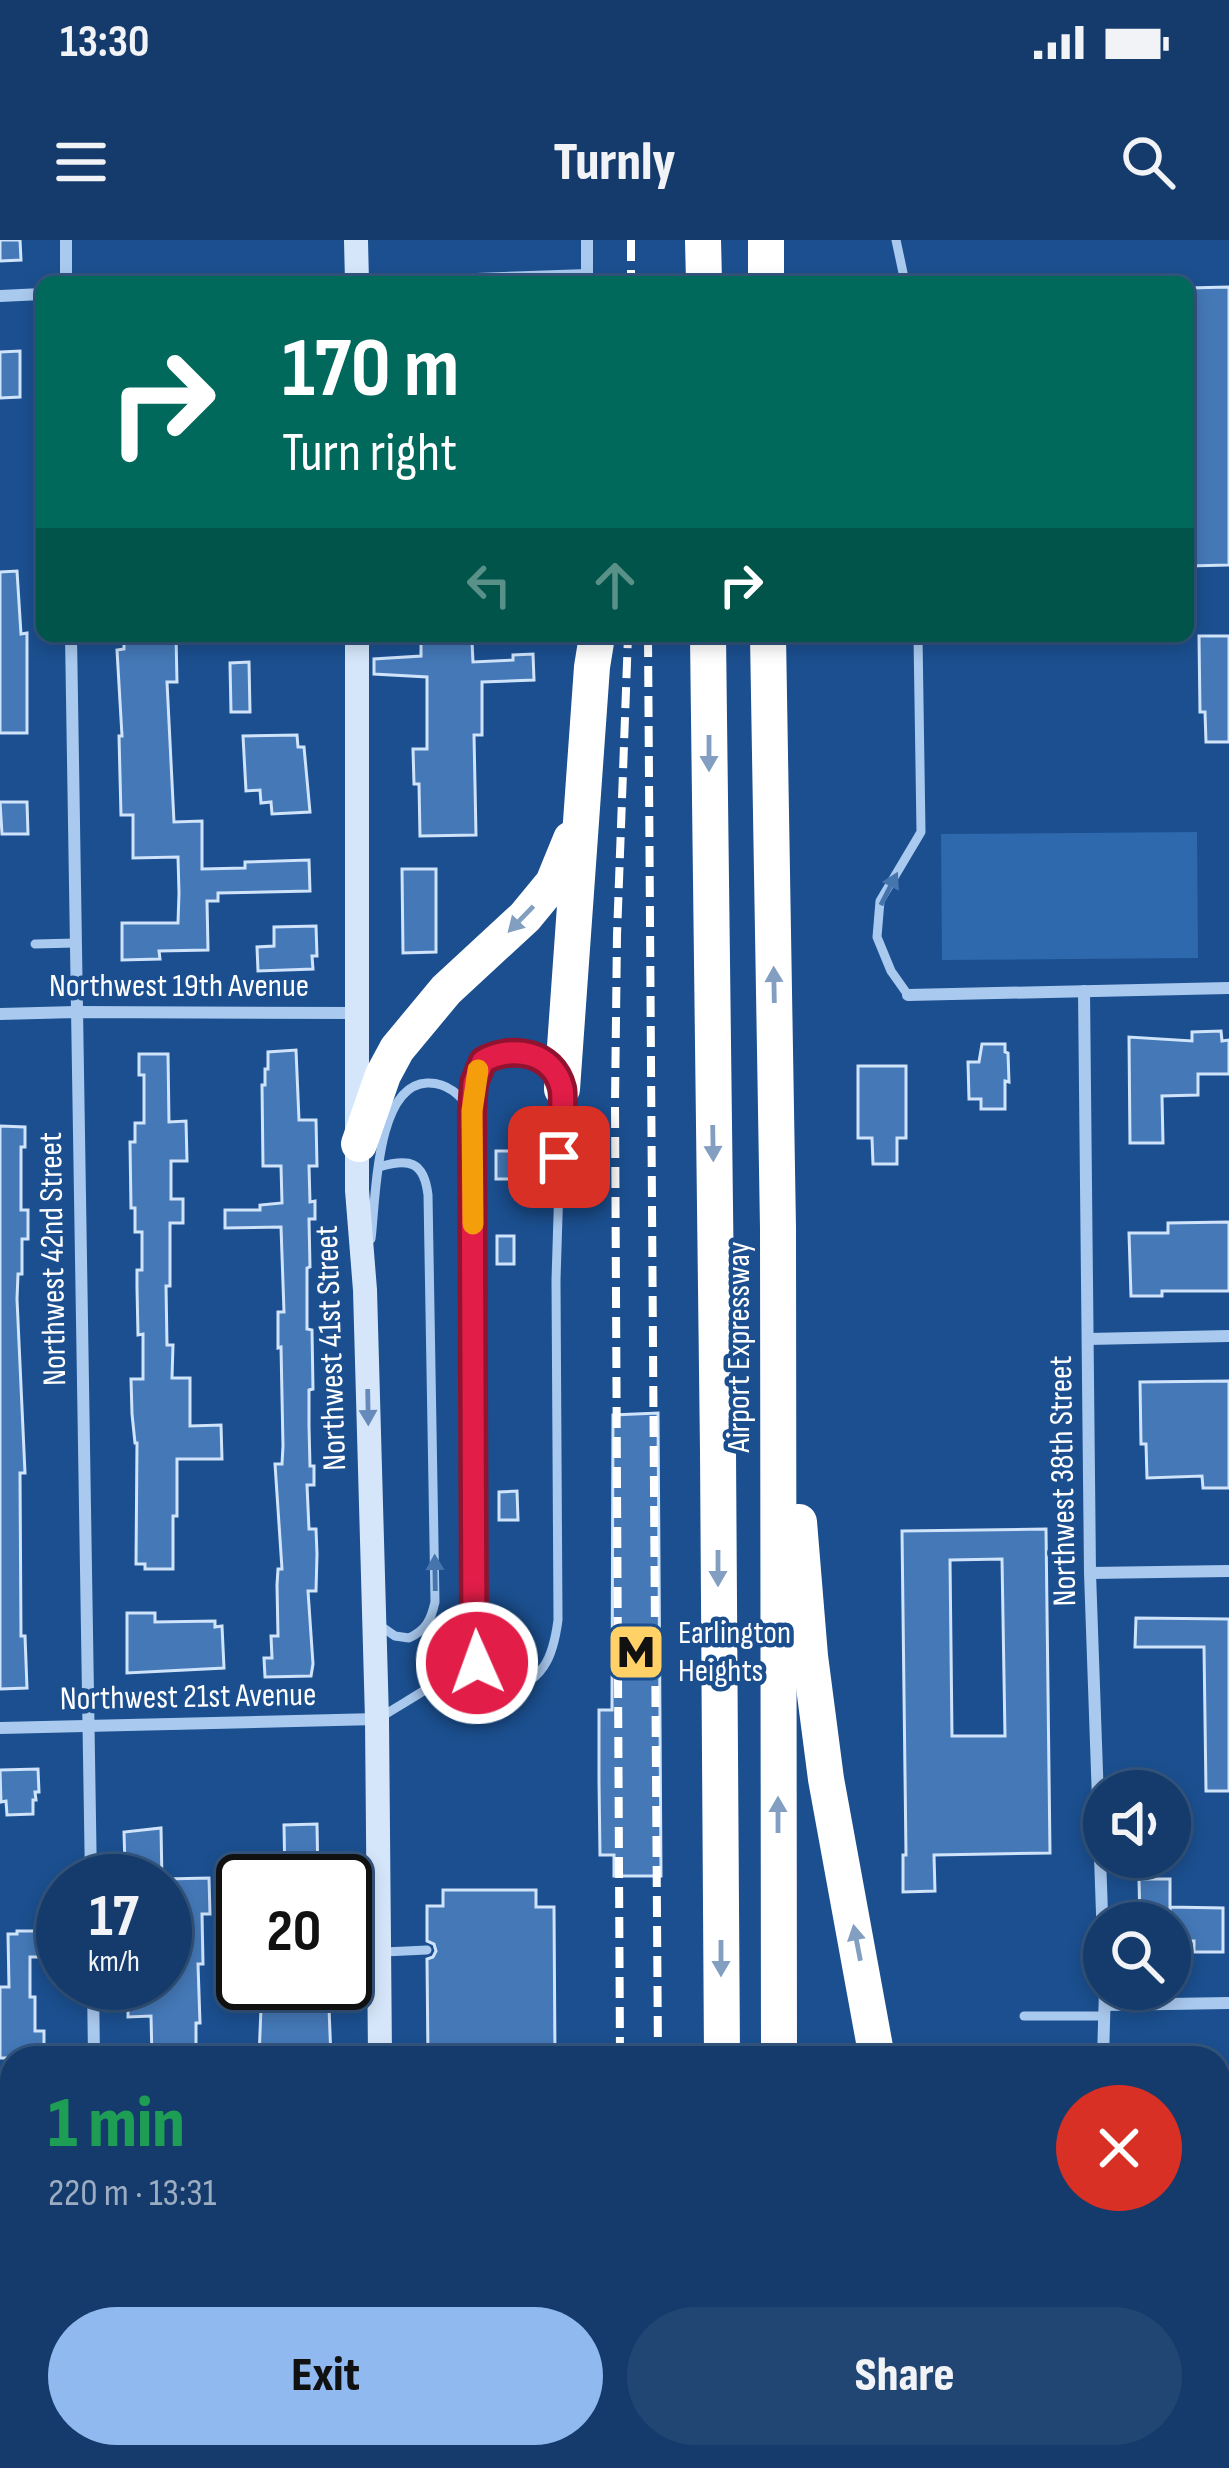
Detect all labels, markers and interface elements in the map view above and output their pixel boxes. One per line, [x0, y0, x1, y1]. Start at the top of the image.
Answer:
text: 13:30 [60, 15, 149, 70]
icon: menu [48, 129, 114, 195]
icon: search [1115, 129, 1181, 195]
text: Turnly [554, 130, 675, 195]
text: 170 m [282, 319, 459, 420]
icon: right [84, 324, 240, 480]
text: Turn right [282, 421, 457, 486]
icon: left [456, 552, 522, 618]
icon: ahead [582, 552, 648, 618]
icon: right [708, 552, 774, 618]
one-way arrow [699, 735, 718, 773]
one-way arrow [879, 872, 899, 907]
one-way arrow [507, 904, 535, 933]
one-way arrow [764, 965, 783, 1003]
street label: Northwest 19th Avenue [49, 966, 309, 1006]
pin [508, 1106, 610, 1208]
icon: arrive [526, 1124, 592, 1190]
one-way arrow [703, 1125, 723, 1163]
street label: Northwest 42nd Street [31, 1132, 75, 1386]
street label: Northwest 41st Street [307, 1225, 355, 1471]
street label: Airport Expressway [719, 1241, 759, 1453]
street label: Northwest 38th Street [1041, 1355, 1085, 1607]
one-way arrow [359, 1389, 378, 1427]
one-way arrow [708, 1550, 728, 1588]
one-way arrow [425, 1553, 444, 1591]
position arrow [414, 1600, 540, 1726]
place label: Earlington Heights [678, 1613, 791, 1691]
metro station icon: Earlington Heights [605, 1621, 667, 1683]
street label: Northwest 21st Avenue [59, 1675, 317, 1719]
map controls [1083, 1770, 1191, 2010]
button: sound [1083, 1770, 1191, 1878]
one-way arrow [768, 1795, 788, 1833]
speed limit sign: 20 [216, 1854, 372, 2010]
text: 17 [89, 1881, 139, 1953]
button: search [1083, 1902, 1191, 2010]
one-way arrow [847, 1923, 866, 1961]
one-way arrow [711, 1940, 731, 1978]
text: km/h [88, 1944, 140, 1980]
text: 1 min [48, 2081, 185, 2168]
button: close [1056, 2085, 1182, 2211]
text: 220 m · 13:31 [48, 2170, 216, 2217]
button: Exit [48, 2307, 603, 2445]
button: Share [627, 2307, 1182, 2445]

